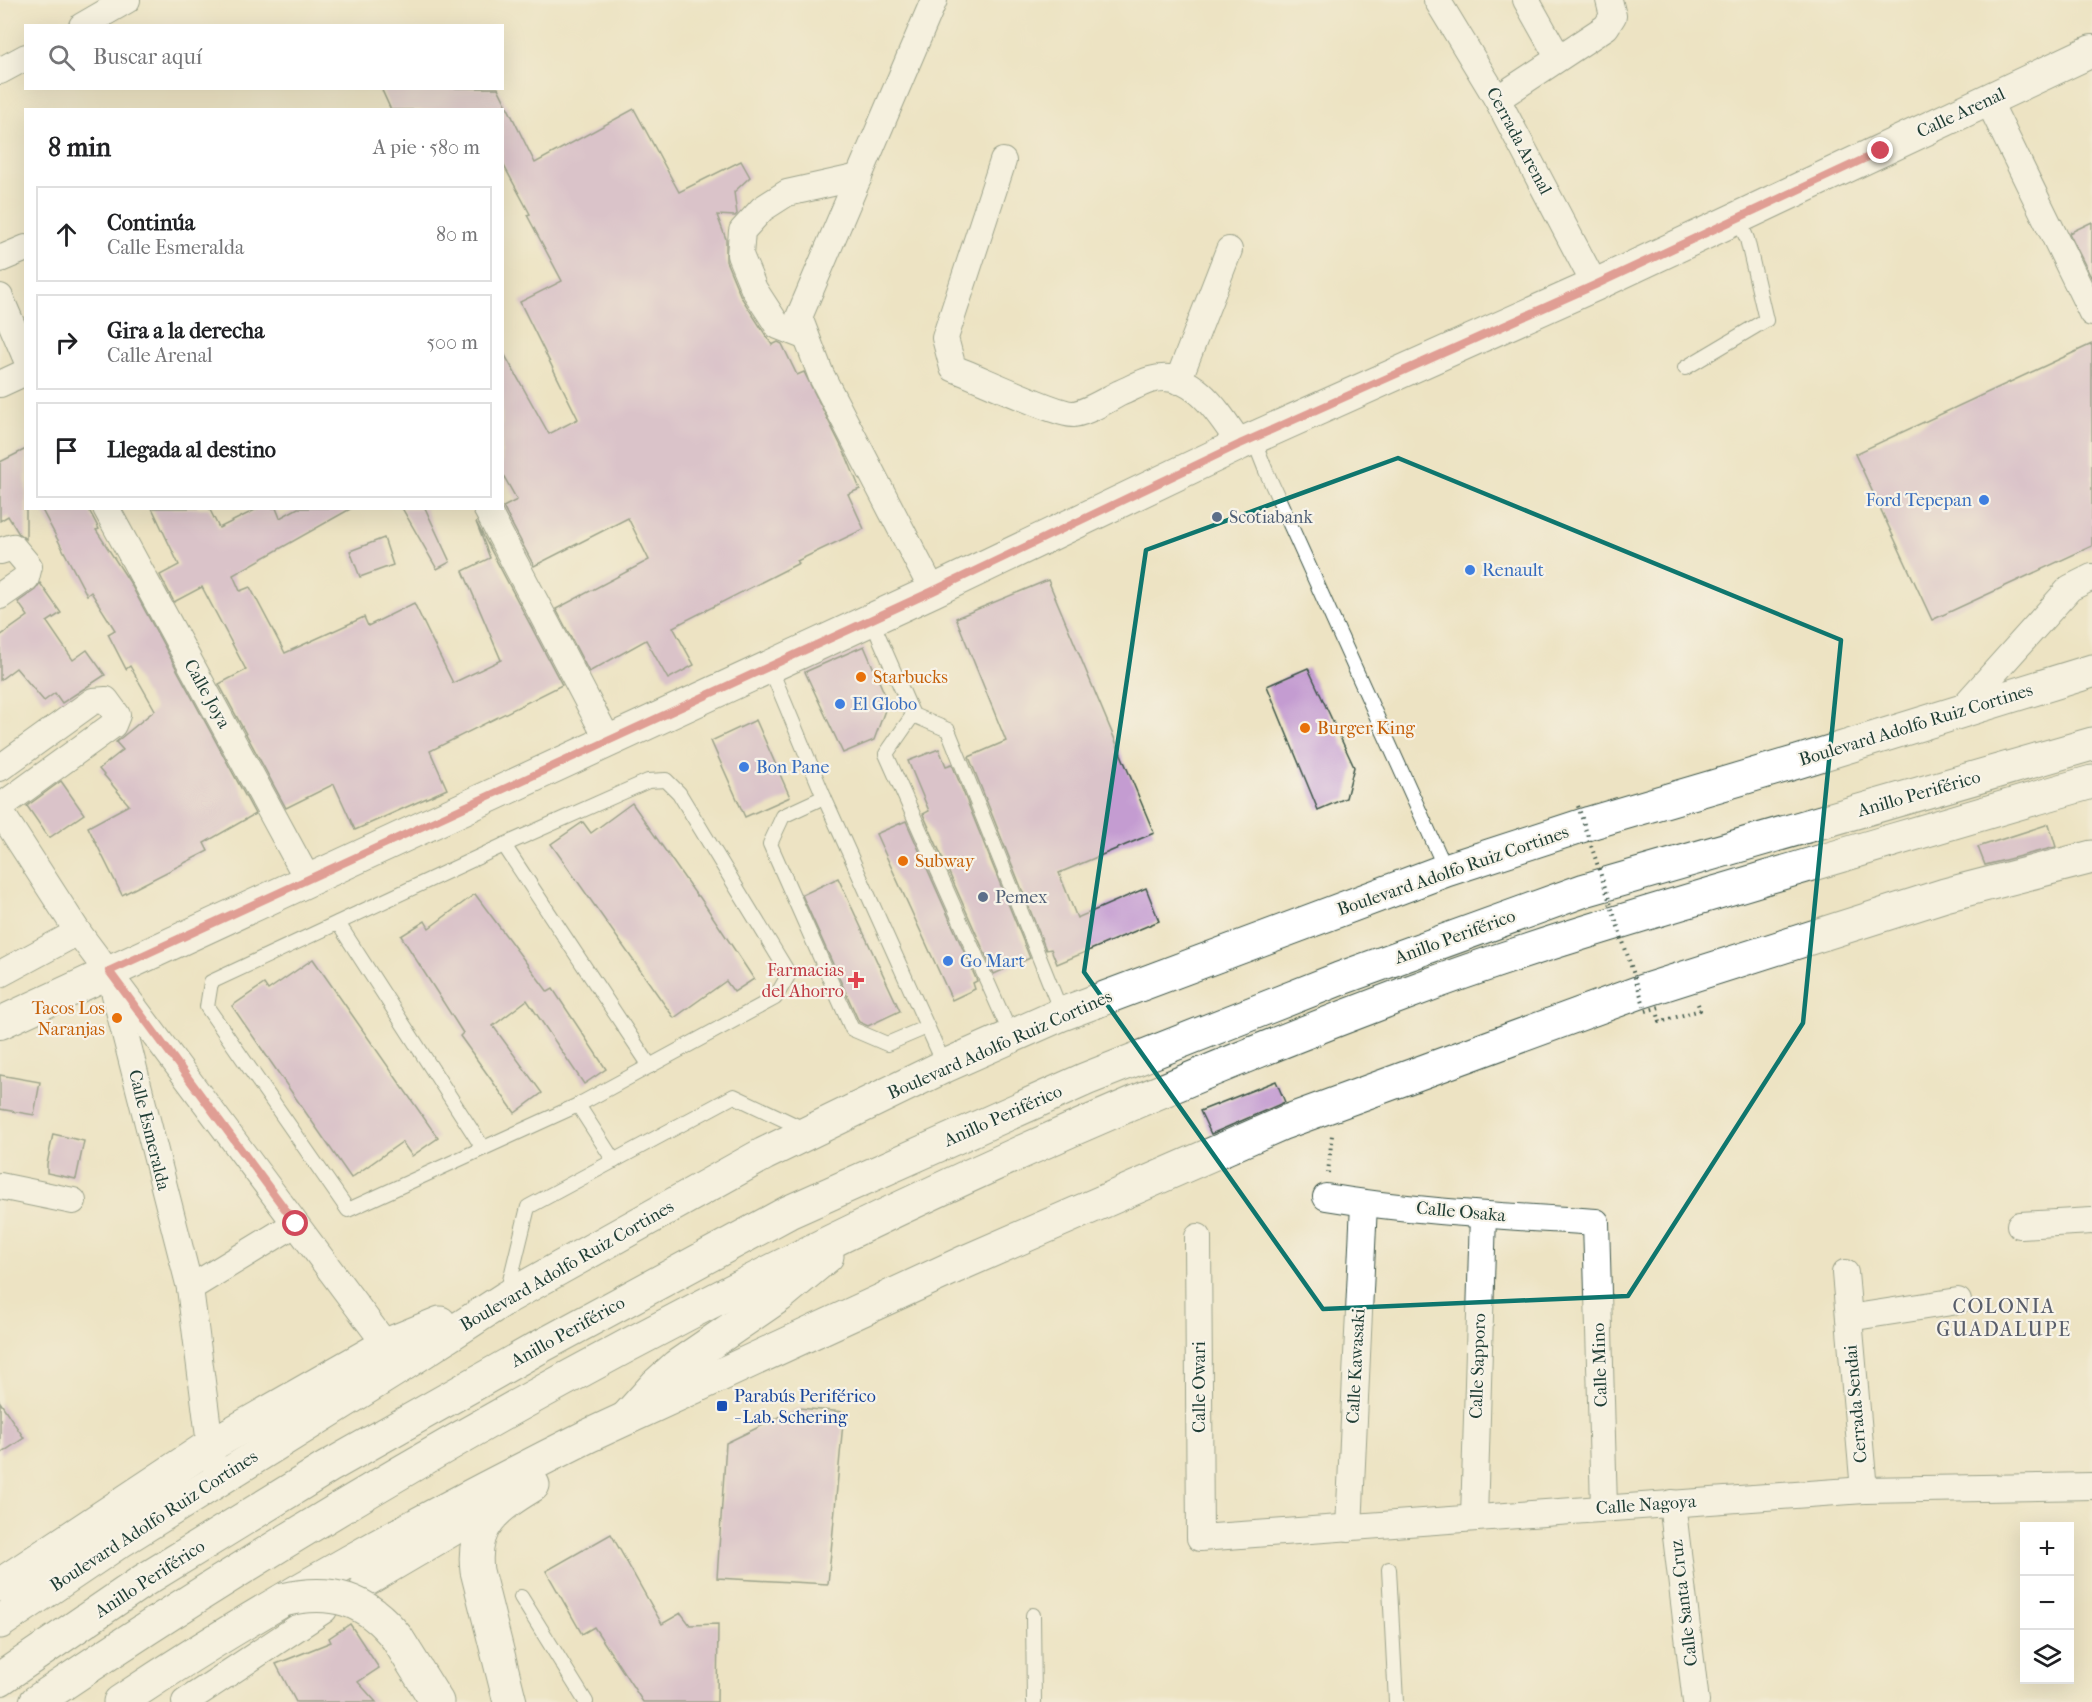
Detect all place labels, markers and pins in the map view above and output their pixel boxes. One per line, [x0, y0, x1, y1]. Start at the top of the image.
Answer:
place label: Ford Tepepan [1866, 490, 1973, 511]
marker: Ford Tepepan [1977, 493, 1991, 507]
place label: Scotiabank [1229, 507, 1314, 528]
marker: Scotiabank [1210, 510, 1224, 524]
place label: Renault [1482, 560, 1544, 581]
marker: Renault [1463, 563, 1477, 577]
place label: Starbucks [873, 667, 948, 688]
marker: Starbucks [854, 670, 868, 684]
place label: El Globo [852, 694, 917, 715]
marker: El Globo [833, 697, 847, 711]
place label: Burger King [1317, 718, 1415, 739]
marker: Burger King [1298, 721, 1312, 735]
place label: Bon Pane [756, 757, 829, 778]
marker: Bon Pane [737, 760, 751, 774]
place label: Subway [915, 851, 976, 872]
marker: Subway [896, 854, 910, 868]
place label: Pemex [995, 887, 1048, 908]
marker: Pemex [976, 890, 990, 904]
place label: Go Mart [960, 951, 1025, 972]
marker: Go Mart [941, 954, 955, 968]
place label: Farmacias del Ahorro [762, 960, 844, 1002]
marker: Farmacias del Ahorro [849, 973, 863, 987]
place label: Tacos Los Naranjas [32, 998, 105, 1040]
marker: Tacos Los Naranjas [110, 1011, 124, 1025]
place label: Parabús Periférico - Lab. Schering [734, 1386, 876, 1428]
marker: Parabús Periférico - Lab. Schering [715, 1399, 729, 1413]

